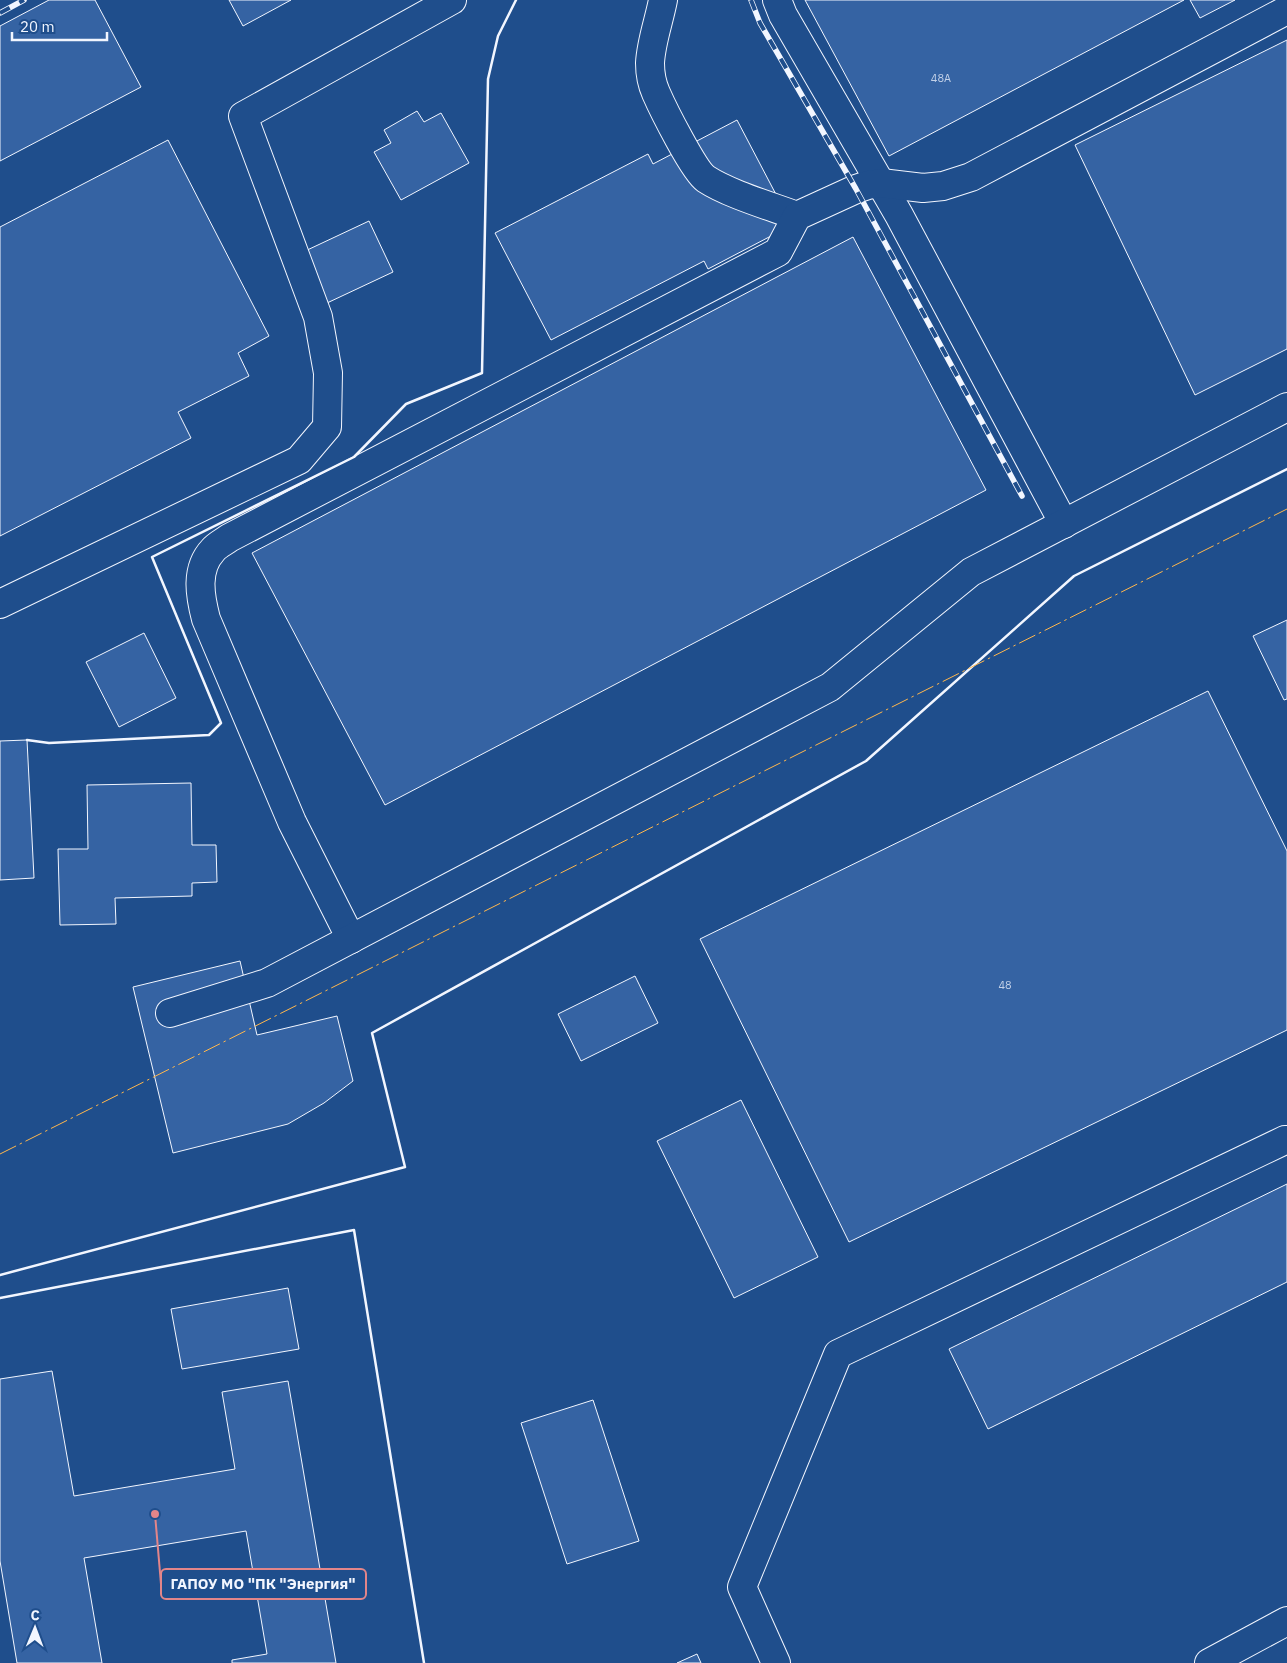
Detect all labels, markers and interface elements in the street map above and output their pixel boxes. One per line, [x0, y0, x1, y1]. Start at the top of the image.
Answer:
scale bar [12, 10, 108, 42]
text: 20 m [20, 17, 55, 36]
house number: 48А [931, 71, 951, 85]
house number: 48 [998, 978, 1012, 992]
callout: ГАПОУ МО "ПК "Энергия" [161, 1569, 366, 1599]
text: ГАПОУ МО "ПК "Энергия" [170, 1574, 356, 1593]
north arrow [10, 1603, 60, 1653]
text: С [31, 1606, 40, 1624]

